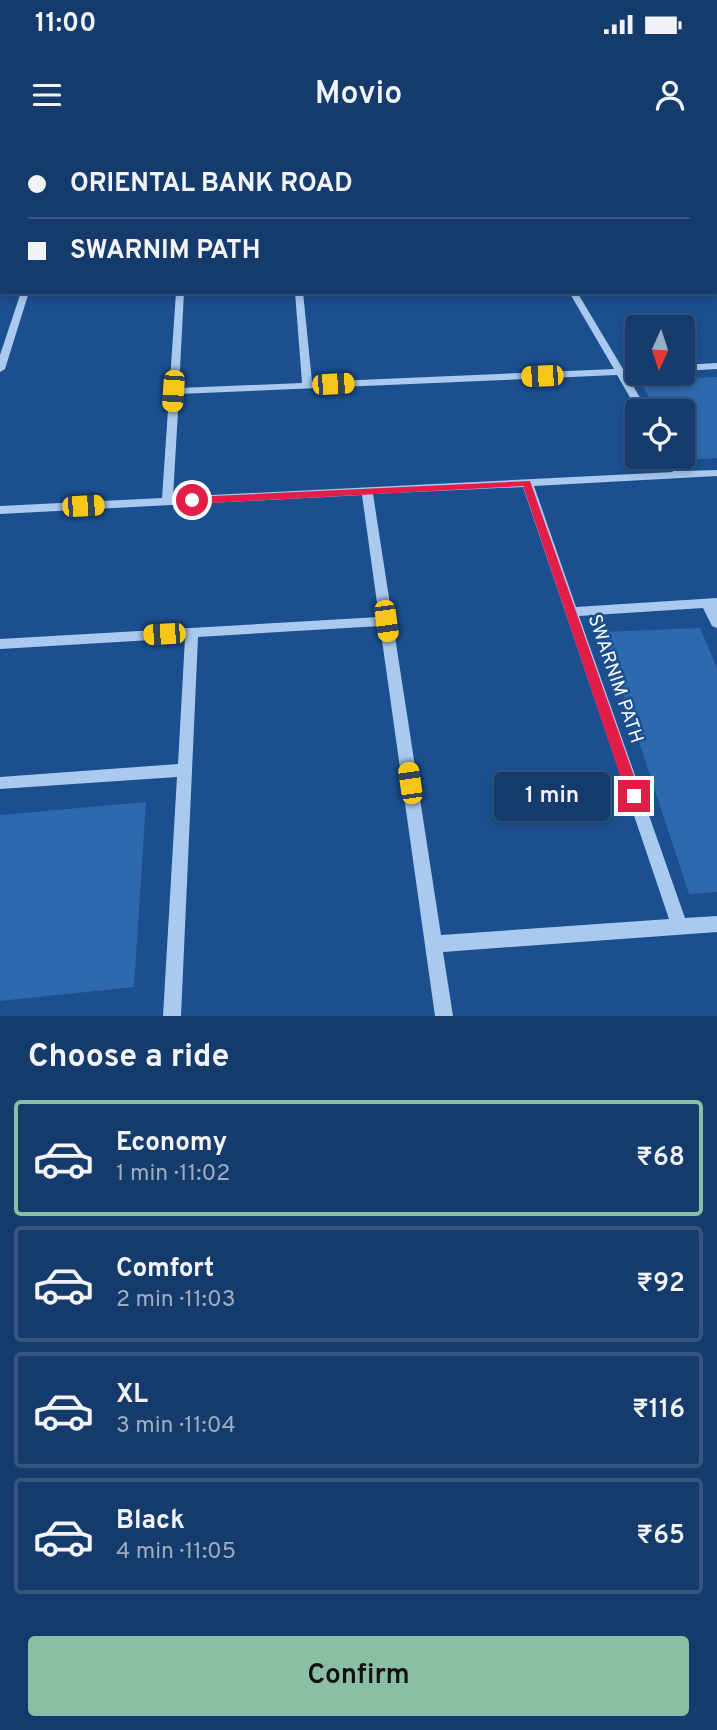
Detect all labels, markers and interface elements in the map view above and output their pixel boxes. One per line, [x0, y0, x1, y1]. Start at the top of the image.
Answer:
text: 11:00 [35, 8, 96, 41]
text: Movio [315, 75, 402, 115]
icon: menu [28, 76, 66, 114]
icon: person [651, 76, 689, 114]
text: ORIENTAL BANK ROAD [70, 168, 353, 201]
text: SWARNIM PATH [70, 235, 260, 268]
north arrow [625, 315, 695, 385]
map controls [625, 315, 695, 469]
car [521, 365, 564, 387]
car [162, 369, 185, 413]
car [312, 372, 355, 396]
button: locate [625, 399, 695, 469]
route start [176, 484, 208, 516]
car [62, 494, 105, 518]
car [373, 599, 400, 643]
street label: SWARNIM PATH [582, 611, 648, 747]
car [143, 622, 186, 646]
car [397, 761, 424, 805]
callout: 1 min [494, 772, 610, 820]
route end [618, 780, 650, 812]
text: 1 min [525, 782, 579, 811]
text: Choose a ride [28, 1038, 229, 1078]
icon: car [32, 1127, 95, 1190]
text: Economy [116, 1127, 227, 1160]
text: ₹68 [636, 1142, 685, 1175]
text: 1 min · 11:02 [116, 1160, 230, 1189]
icon: car [32, 1253, 95, 1316]
text: Comfort [116, 1253, 214, 1286]
text: ₹92 [636, 1268, 685, 1301]
text: 2 min · 11:03 [116, 1286, 236, 1315]
icon: car [32, 1379, 95, 1442]
text: XL [116, 1379, 148, 1412]
text: ₹116 [632, 1394, 685, 1427]
text: 3 min · 11:04 [116, 1412, 236, 1441]
icon: car [32, 1505, 95, 1568]
text: Black [116, 1505, 185, 1538]
text: ₹65 [636, 1520, 685, 1553]
text: 4 min · 11:05 [116, 1538, 236, 1567]
button: Confirm [28, 1636, 689, 1716]

